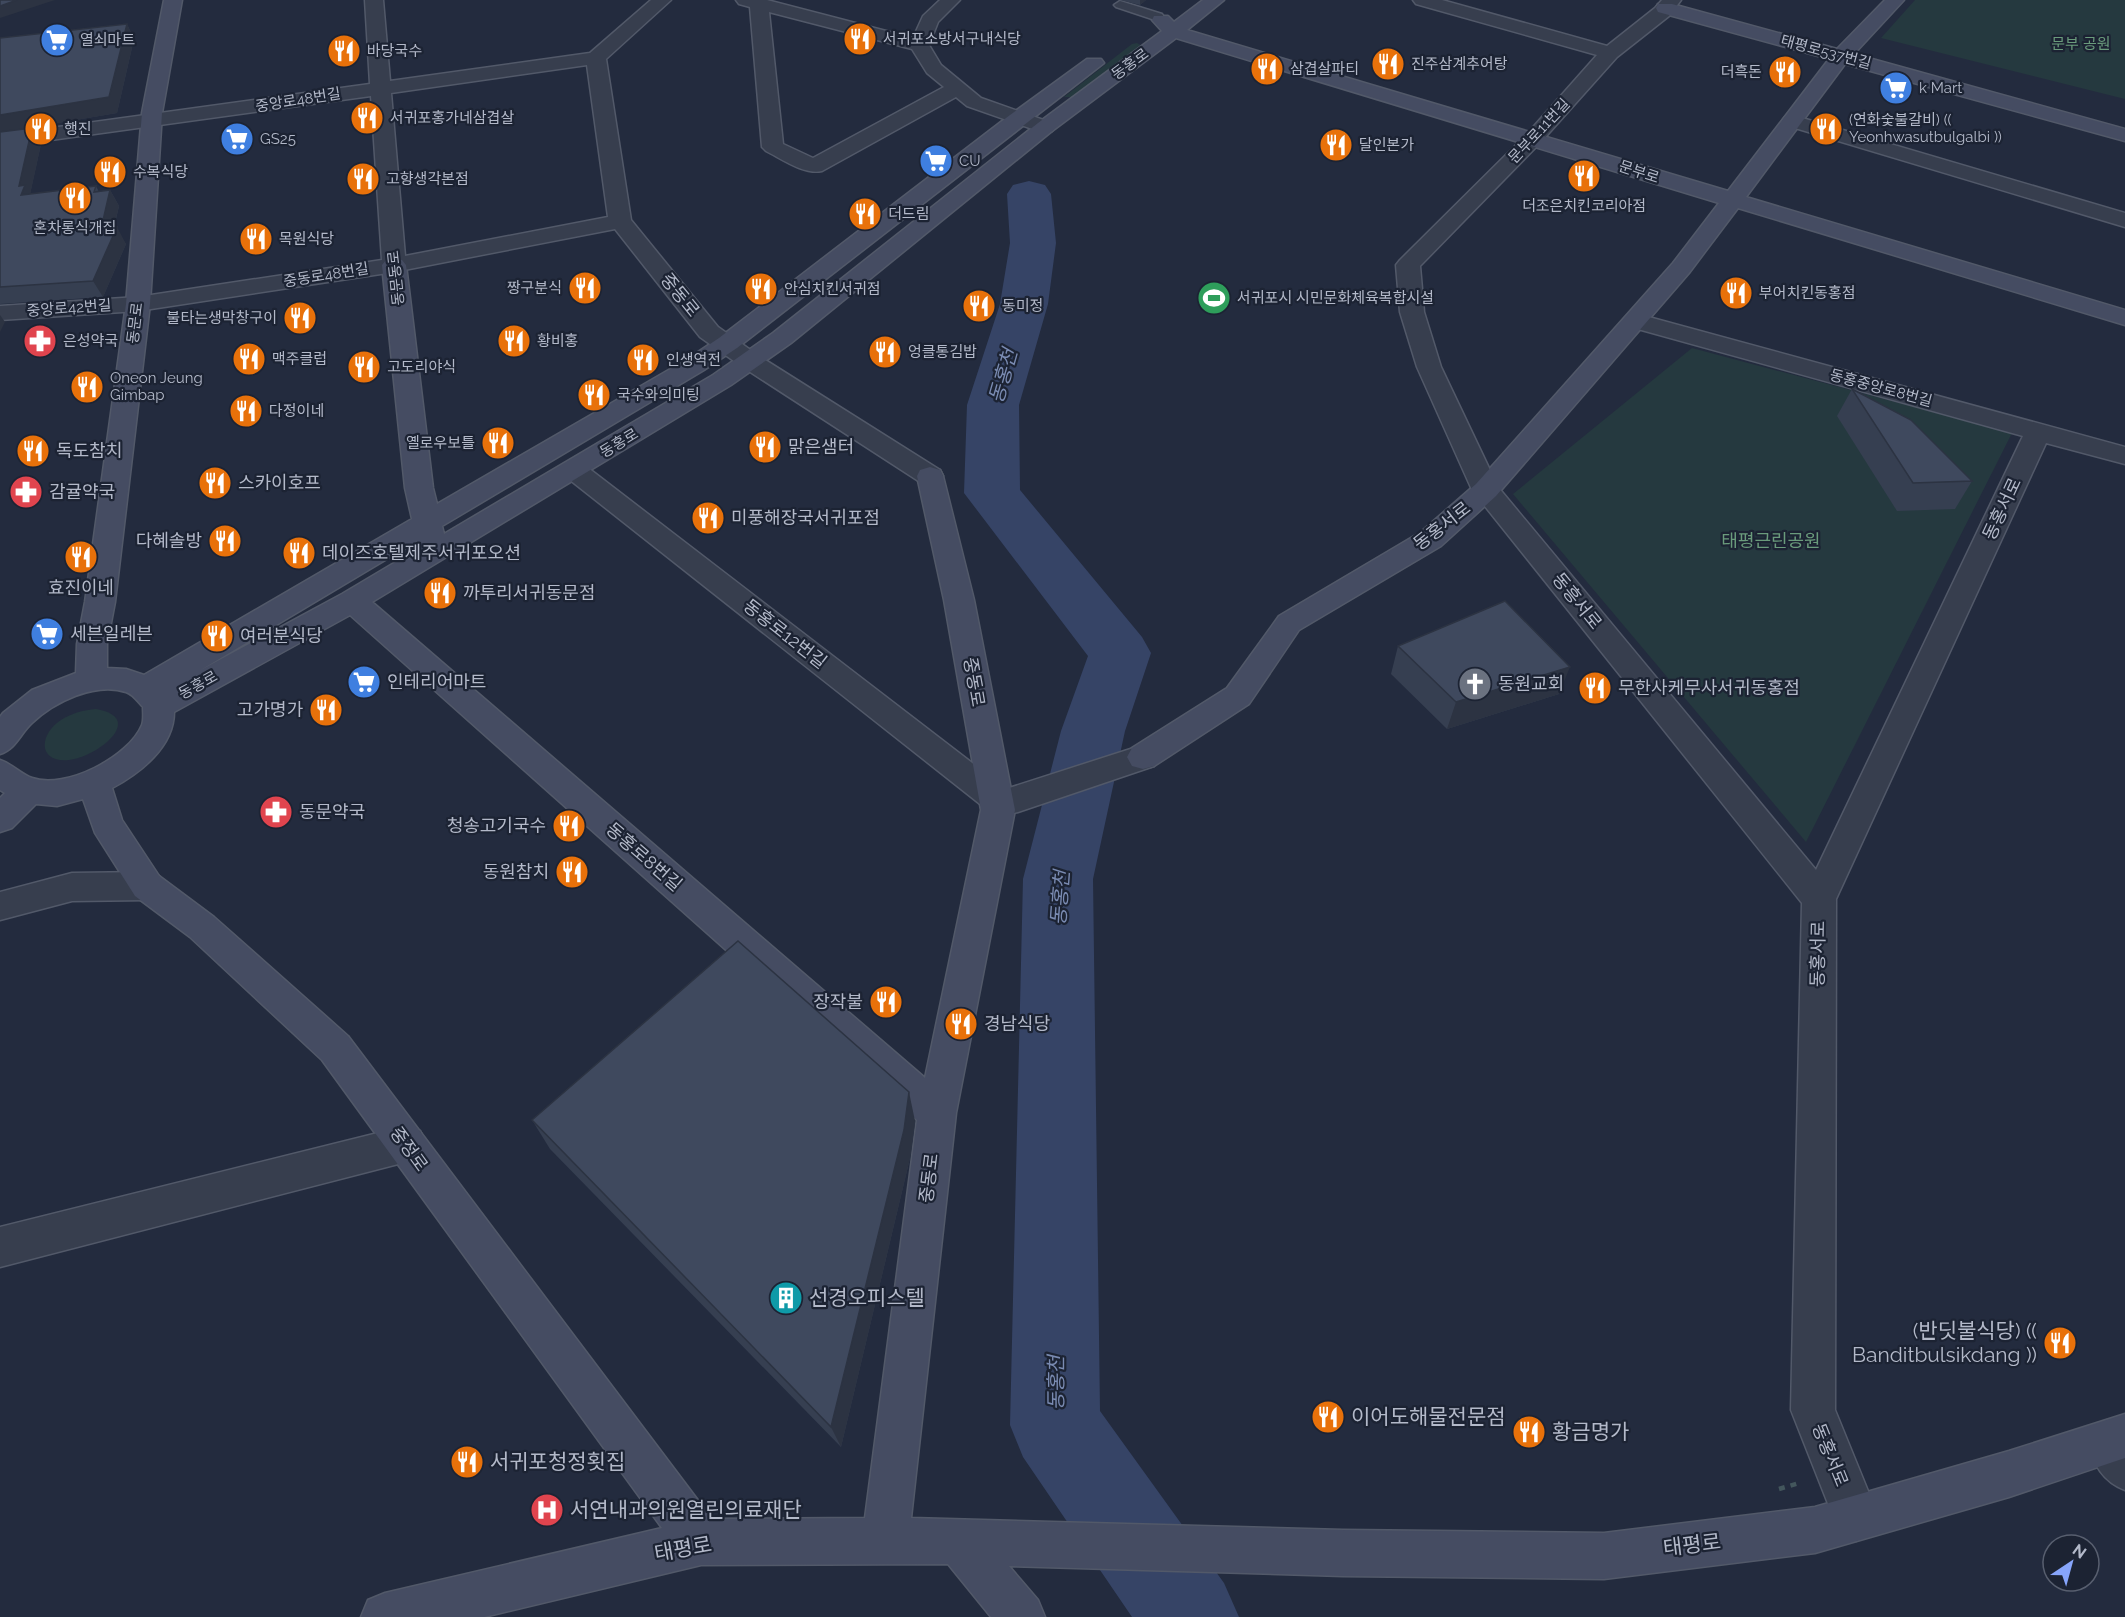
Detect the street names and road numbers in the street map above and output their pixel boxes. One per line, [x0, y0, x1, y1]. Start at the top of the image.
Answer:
street label: 태평로537번길 [1779, 31, 1873, 73]
street label: 동홍로 [1108, 45, 1152, 83]
street label: 중앙로48번길 [254, 84, 342, 116]
street label: 문부로11번길 [1505, 95, 1573, 167]
street label: 문부로 [1617, 157, 1661, 187]
street label: 동문동로 [384, 250, 408, 306]
street label: 중동로48번길 [282, 259, 370, 291]
street label: 중동로 [657, 269, 704, 321]
street label: 중앙로42번길 [26, 296, 112, 320]
street label: 동문로 [124, 301, 146, 345]
street label: 동홍중앙로8번길 [1828, 366, 1934, 410]
street label: 동홍로 [597, 425, 641, 461]
street label: 동홍서로 [1978, 474, 2025, 543]
street label: 동홍서로 [1409, 497, 1474, 554]
street label: 동흥서로 [1548, 568, 1606, 633]
street label: 동홍로12번길 [739, 595, 831, 673]
street label: 중동로 [960, 656, 989, 708]
street label: 동홍로 [176, 667, 220, 703]
street label: 동홍로8번길 [602, 818, 686, 895]
street label: 동홍서로 [1806, 921, 1829, 987]
street label: 중정로 [386, 1122, 433, 1175]
street label: 중동로 [915, 1152, 942, 1204]
street label: 동홍서로 [1808, 1420, 1853, 1489]
street label: 태평로 [1662, 1529, 1722, 1560]
street label: 태평로 [652, 1531, 714, 1566]

